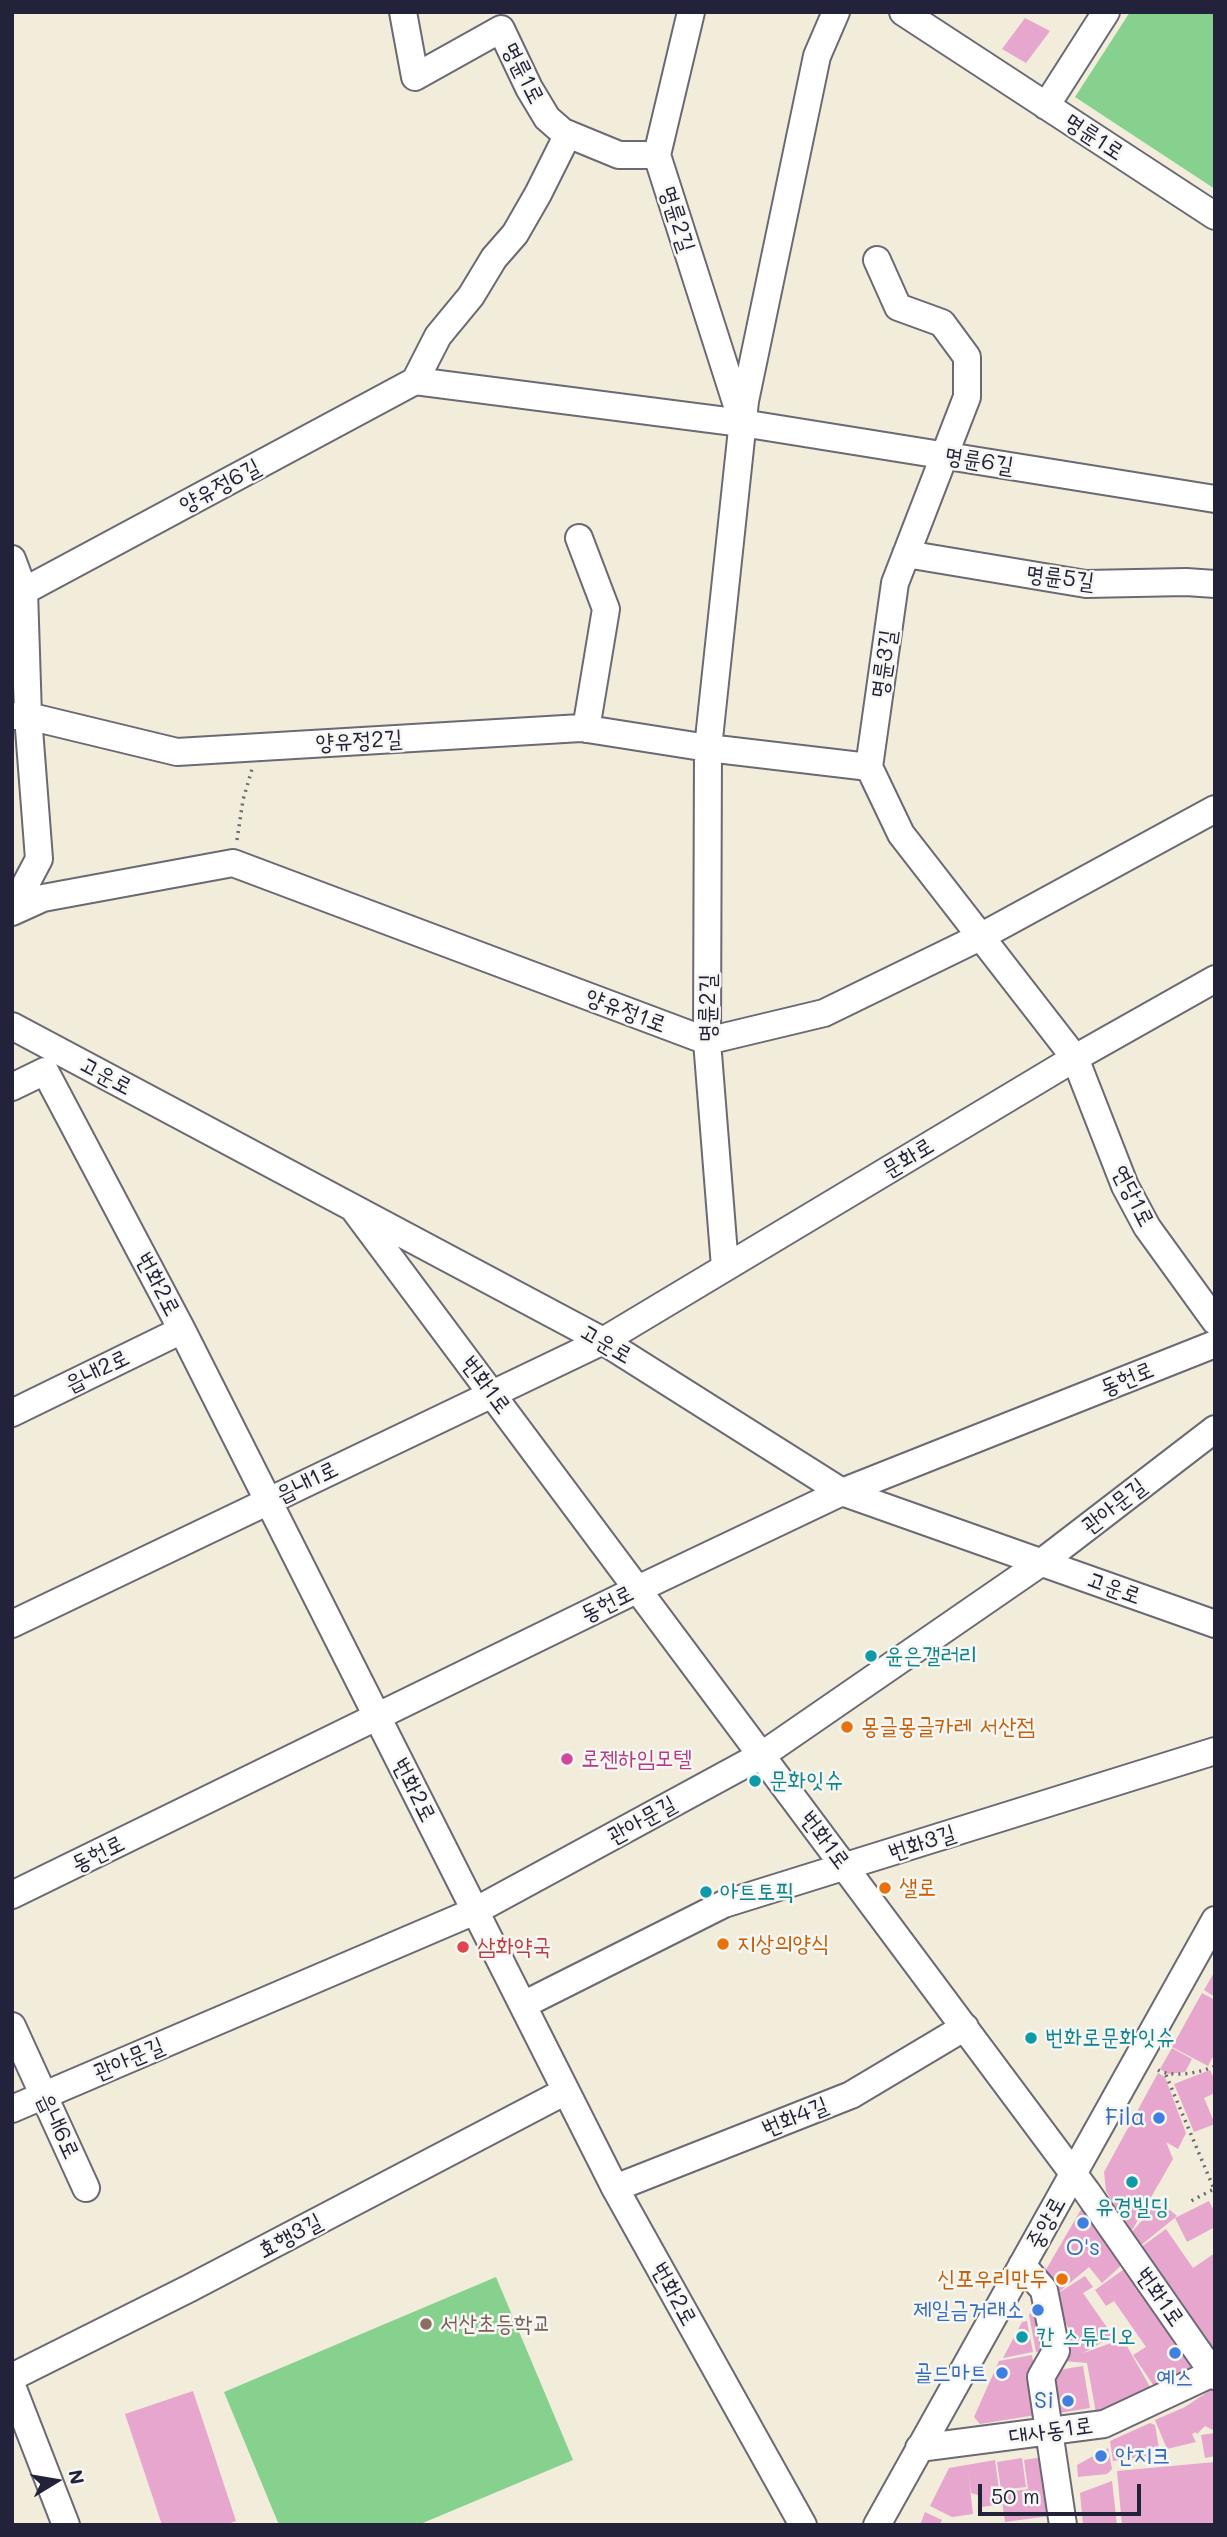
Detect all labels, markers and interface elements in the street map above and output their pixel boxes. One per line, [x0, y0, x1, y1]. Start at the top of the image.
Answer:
street label: 명륜1로 [496, 37, 550, 109]
street label: 명륜1로 [1059, 108, 1129, 166]
street label: 명륜2길 [653, 182, 701, 256]
street label: 명륜6길 [943, 442, 1015, 480]
street label: 양유정6길 [175, 453, 265, 519]
street label: 명륜5길 [1024, 560, 1096, 596]
street label: 명륜3길 [866, 628, 902, 700]
street label: 양유정2길 [315, 725, 403, 757]
street label: 명륜2길 [694, 974, 722, 1042]
street label: 양유정1로 [582, 983, 670, 1039]
street label: 고운로 [75, 1051, 137, 1101]
street label: 문화로 [877, 1132, 939, 1184]
street label: 연당1로 [1106, 1160, 1160, 1232]
street label: 번화2로 [130, 1247, 186, 1321]
street label: 고운로 [575, 1318, 637, 1370]
street label: 읍내2로 [60, 1344, 134, 1398]
street label: 번화1로 [455, 1350, 517, 1420]
street label: 동헌로 [1096, 1356, 1158, 1402]
street label: 읍내1로 [271, 1455, 343, 1509]
street label: 관아문길 [1076, 1472, 1152, 1540]
street label: 고운로 [1083, 1566, 1145, 1610]
street label: 동헌로 [576, 1579, 638, 1629]
place label: 윤은갤러리 [885, 1642, 978, 1670]
marker: 윤은갤러리 [863, 1648, 879, 1664]
place label: 몽글몽글카레 서산점 [861, 1713, 1035, 1741]
marker: 몽글몽글카레 서산점 [839, 1719, 855, 1735]
place label: 로젠하임모텔 [581, 1745, 692, 1773]
marker: 로젠하임모텔 [559, 1751, 575, 1767]
street label: 번화2로 [386, 1753, 442, 1827]
place label: 문화잇슈 [769, 1767, 843, 1795]
marker: 문화잇슈 [747, 1773, 763, 1789]
street label: 관아문길 [603, 1790, 681, 1850]
street label: 번화1로 [794, 1805, 856, 1875]
street label: 번화3길 [885, 1819, 959, 1867]
street label: 동헌로 [67, 1829, 129, 1879]
place label: 샐로 [899, 1874, 936, 1902]
place label: 아트토픽 [720, 1878, 794, 1906]
marker: 샐로 [877, 1880, 893, 1896]
marker: 아트토픽 [698, 1884, 714, 1900]
place label: 지상의양식 [737, 1930, 830, 1958]
place label: 삼화약국 [477, 1933, 551, 1961]
marker: 지상의양식 [715, 1936, 731, 1952]
marker: 삼화약국 [455, 1939, 471, 1955]
place label: 번화로문화잇슈 [1045, 2024, 1175, 2052]
marker: 번화로문화잇슈 [1023, 2030, 1039, 2046]
street label: 관아문길 [90, 2032, 168, 2086]
street label: 읍내6로 [31, 2089, 85, 2163]
street label: 번화4길 [758, 2091, 832, 2143]
place label: Fila [1105, 2104, 1145, 2132]
marker: Fila [1151, 2110, 1167, 2126]
marker: 유경빌딩 [1124, 2174, 1140, 2190]
street label: 중앙로 [1020, 2192, 1072, 2254]
place label: 유경빌딩 [1095, 2193, 1169, 2221]
street label: 효행3길 [253, 2208, 327, 2264]
marker: O's [1075, 2215, 1091, 2231]
place label: O's [1066, 2234, 1100, 2262]
street label: 번화2로 [645, 2257, 703, 2331]
street label: 번화1로 [1130, 2262, 1190, 2332]
place label: 신포우리만두 [937, 2265, 1048, 2293]
marker: 신포우리만두 [1054, 2271, 1070, 2287]
place label: 제일금거래소 [913, 2296, 1024, 2324]
marker: 제일금거래소 [1030, 2302, 1046, 2318]
place label: 서산초등학교 [440, 2310, 551, 2338]
marker: 서산초등학교 [418, 2316, 434, 2332]
place label: 칸 스튜디오 [1036, 2323, 1136, 2351]
marker: 칸 스튜디오 [1014, 2329, 1030, 2345]
marker: 예스 [1167, 2345, 1183, 2361]
place label: 골드마트 [914, 2359, 988, 2387]
place label: 예스 [1156, 2364, 1194, 2392]
marker: 골드마트 [994, 2365, 1010, 2381]
place label: Si [1034, 2387, 1054, 2415]
marker: Si [1060, 2393, 1076, 2409]
street label: 대사동1로 [1007, 2411, 1095, 2451]
place label: 안지크 [1115, 2442, 1171, 2470]
north arrow [21, 2446, 91, 2516]
marker: 안지크 [1093, 2448, 1109, 2464]
text: N [63, 2467, 91, 2486]
scale bar [982, 2470, 1145, 2514]
text: 50 m [991, 2482, 1040, 2509]

